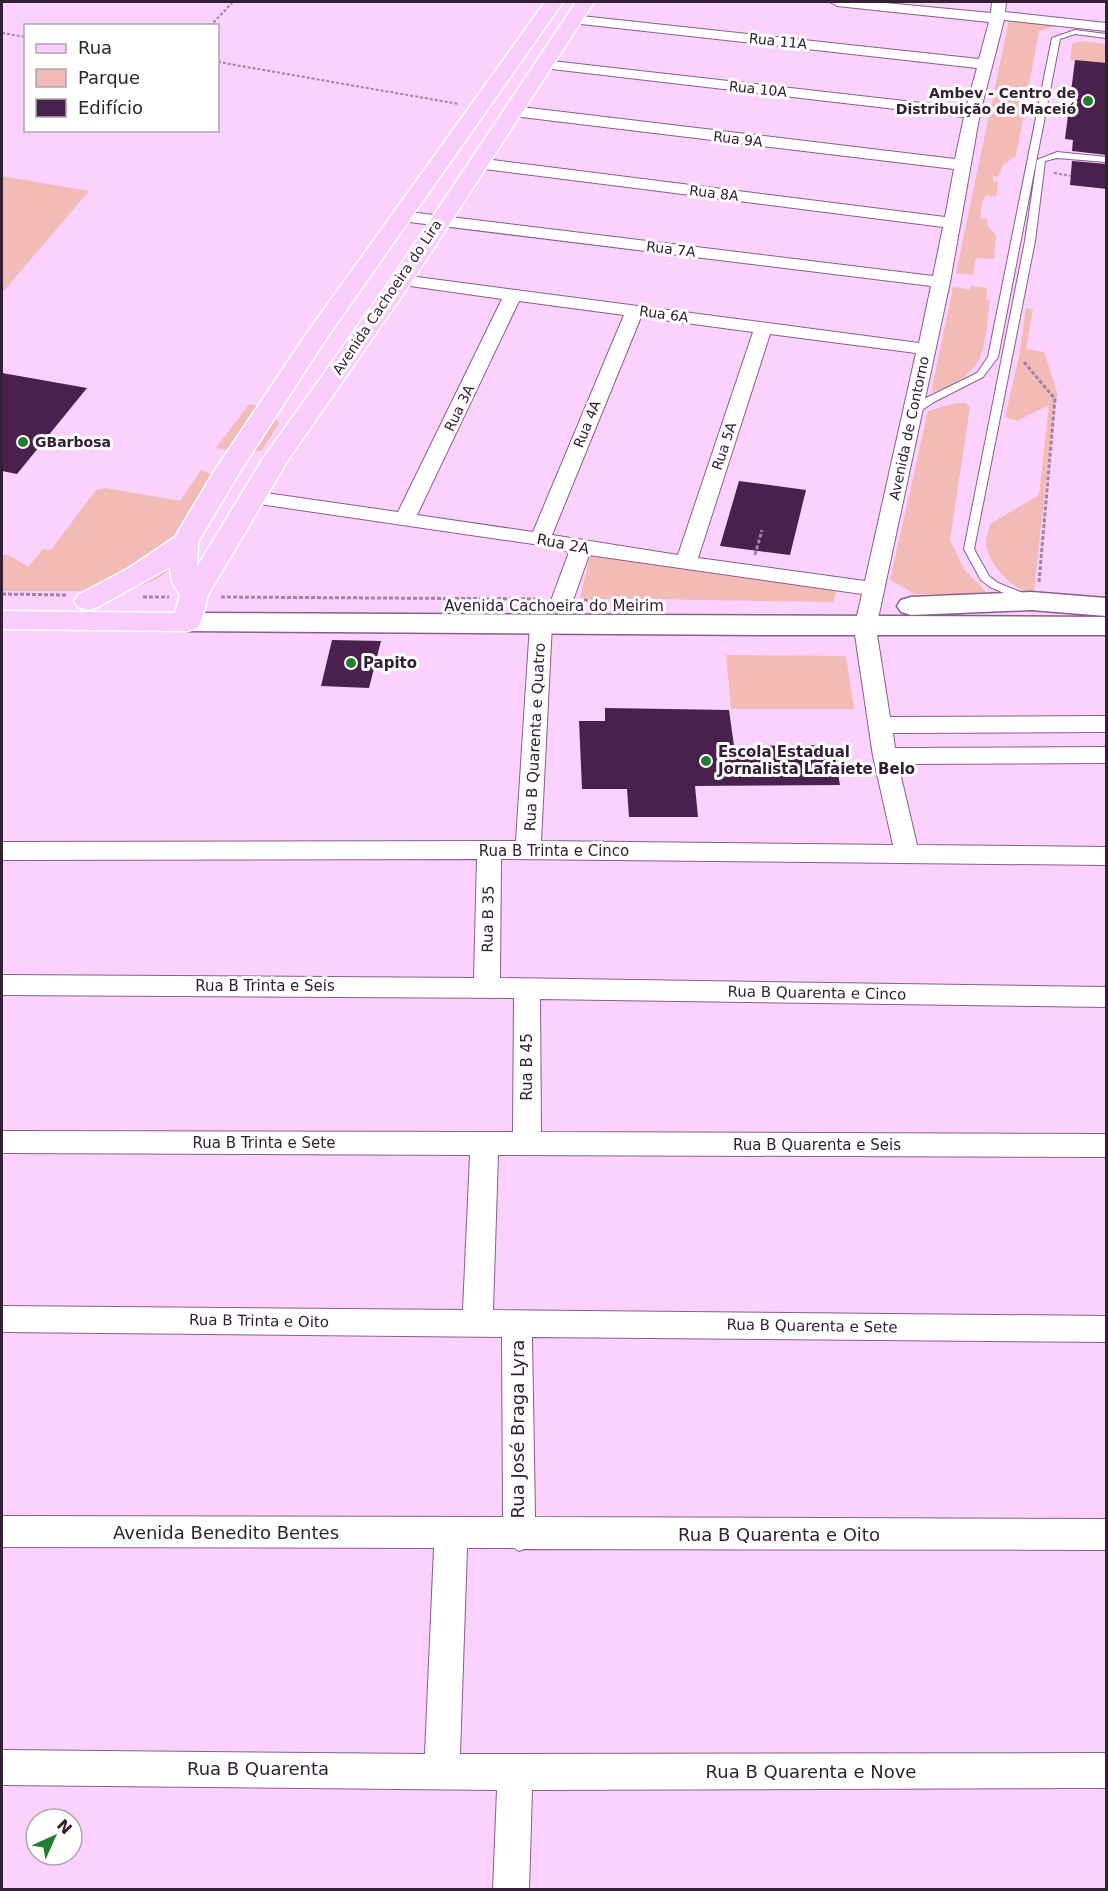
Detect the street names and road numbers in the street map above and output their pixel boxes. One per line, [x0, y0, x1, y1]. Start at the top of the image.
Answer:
street label: Rua 11A [748, 30, 808, 52]
street label: Rua 10A [728, 78, 788, 100]
street label: Rua 9A [712, 128, 764, 150]
street label: Rua 8A [688, 182, 740, 204]
street label: Avenida Cachoeira do Lira [329, 217, 445, 377]
street label: Rua 7A [645, 238, 697, 260]
street label: Rua 6A [638, 303, 690, 325]
street label: Avenida de Contorno [886, 355, 932, 501]
street label: Rua 3A [441, 382, 477, 434]
street label: Rua 4A [570, 398, 604, 450]
street label: Rua 5A [709, 420, 739, 472]
street label: Rua 2A [535, 530, 591, 558]
street label: Avenida Cachoeira do Meirim [444, 597, 664, 615]
street label: Rua B Quarenta e Quatro [521, 642, 549, 832]
street label: Rua B Trinta e Cinco [479, 842, 629, 860]
street label: Rua B 35 [478, 885, 498, 953]
street label: Rua B Trinta e Seis [195, 977, 335, 995]
street label: Rua B Quarenta e Cinco [727, 982, 907, 1004]
street label: Rua B 45 [518, 1033, 536, 1101]
street label: Rua B Trinta e Sete [193, 1134, 335, 1152]
street label: Rua B Quarenta e Seis [733, 1136, 901, 1154]
street label: Rua B Trinta e Oito [189, 1311, 329, 1331]
street label: Rua B Quarenta e Sete [726, 1316, 898, 1336]
street label: Rua José Braga Lyra [507, 1340, 528, 1518]
street label: Avenida Benedito Bentes [113, 1522, 339, 1543]
street label: Rua B Quarenta e Oito [678, 1524, 880, 1545]
street label: Rua B Quarenta [187, 1758, 329, 1779]
street label: Rua B Quarenta e Nove [706, 1761, 916, 1782]

